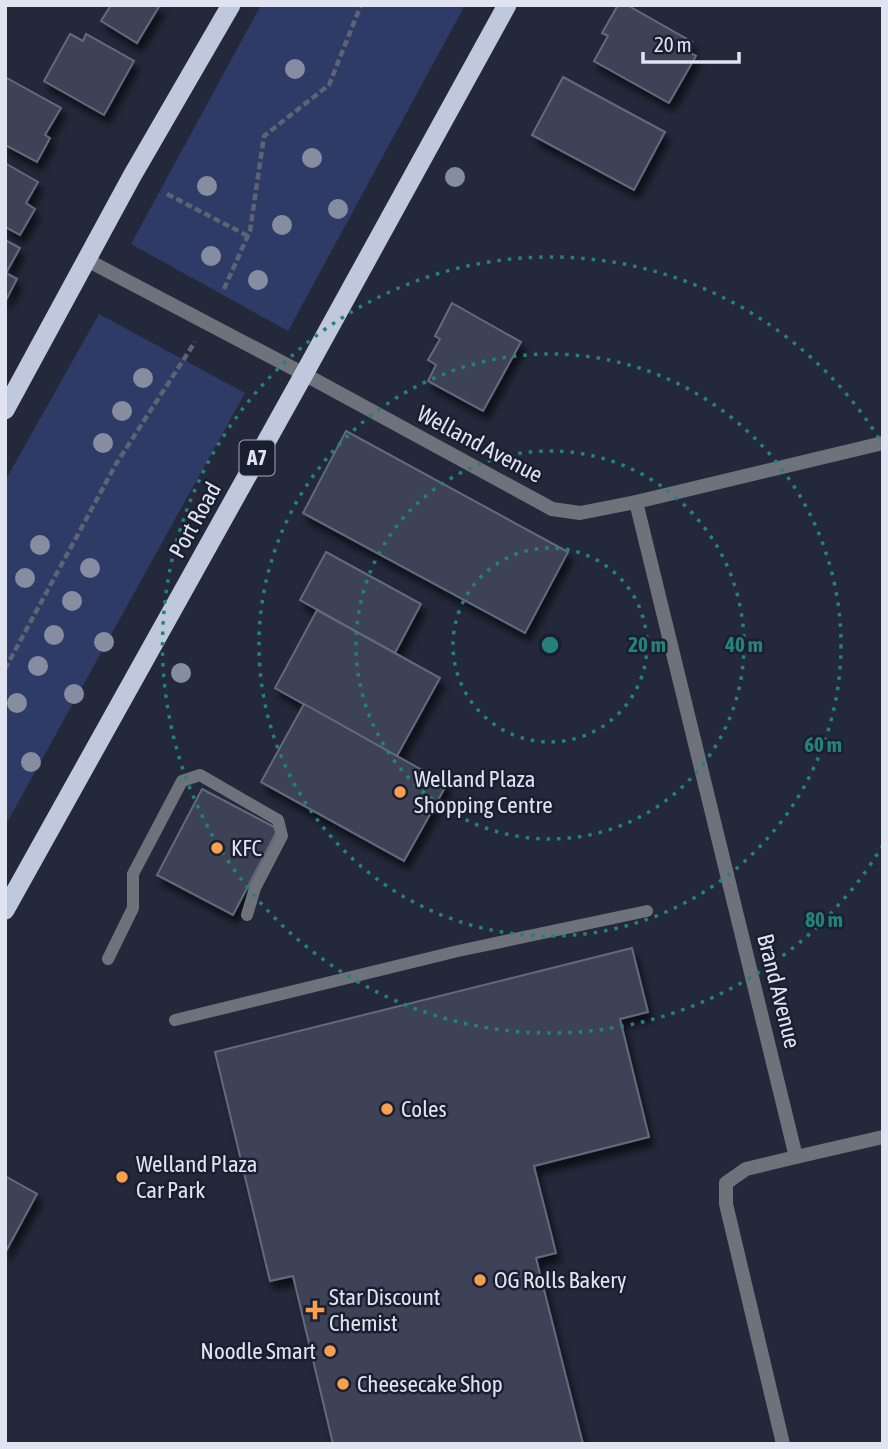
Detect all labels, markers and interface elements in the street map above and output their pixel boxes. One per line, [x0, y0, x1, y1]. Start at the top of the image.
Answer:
scale bar [643, 21, 739, 65]
text: 20 m [654, 32, 692, 56]
street label: Welland Avenue [413, 400, 547, 488]
road number: A7 [240, 440, 274, 476]
street label: Port Road [164, 478, 226, 562]
text: 20 m [628, 632, 666, 656]
text: 40 m [724, 632, 763, 656]
centre of rings [538, 633, 562, 657]
text: 60 m [804, 732, 842, 756]
place label: Welland Plaza Shopping Centre [414, 766, 553, 818]
marker: Welland Plaza Shopping Centre [392, 784, 408, 800]
place label: KFC [231, 835, 262, 861]
marker: KFC [209, 840, 225, 856]
text: 80 m [805, 907, 843, 931]
street label: Brand Avenue [752, 931, 806, 1051]
place label: Coles [401, 1096, 447, 1122]
marker: Coles [379, 1101, 395, 1117]
place label: Welland Plaza Car Park [136, 1151, 258, 1203]
marker: Welland Plaza Car Park [114, 1169, 130, 1185]
place label: OG Rolls Bakery [494, 1267, 627, 1293]
marker: OG Rolls Bakery [472, 1272, 488, 1288]
place label: Star Discount Chemist [329, 1284, 440, 1336]
marker: Star Discount Chemist [307, 1302, 323, 1318]
place label: Noodle Smart [200, 1338, 316, 1364]
marker: Noodle Smart [322, 1343, 338, 1359]
place label: Cheesecake Shop [357, 1371, 503, 1397]
marker: Cheesecake Shop [335, 1376, 351, 1392]

